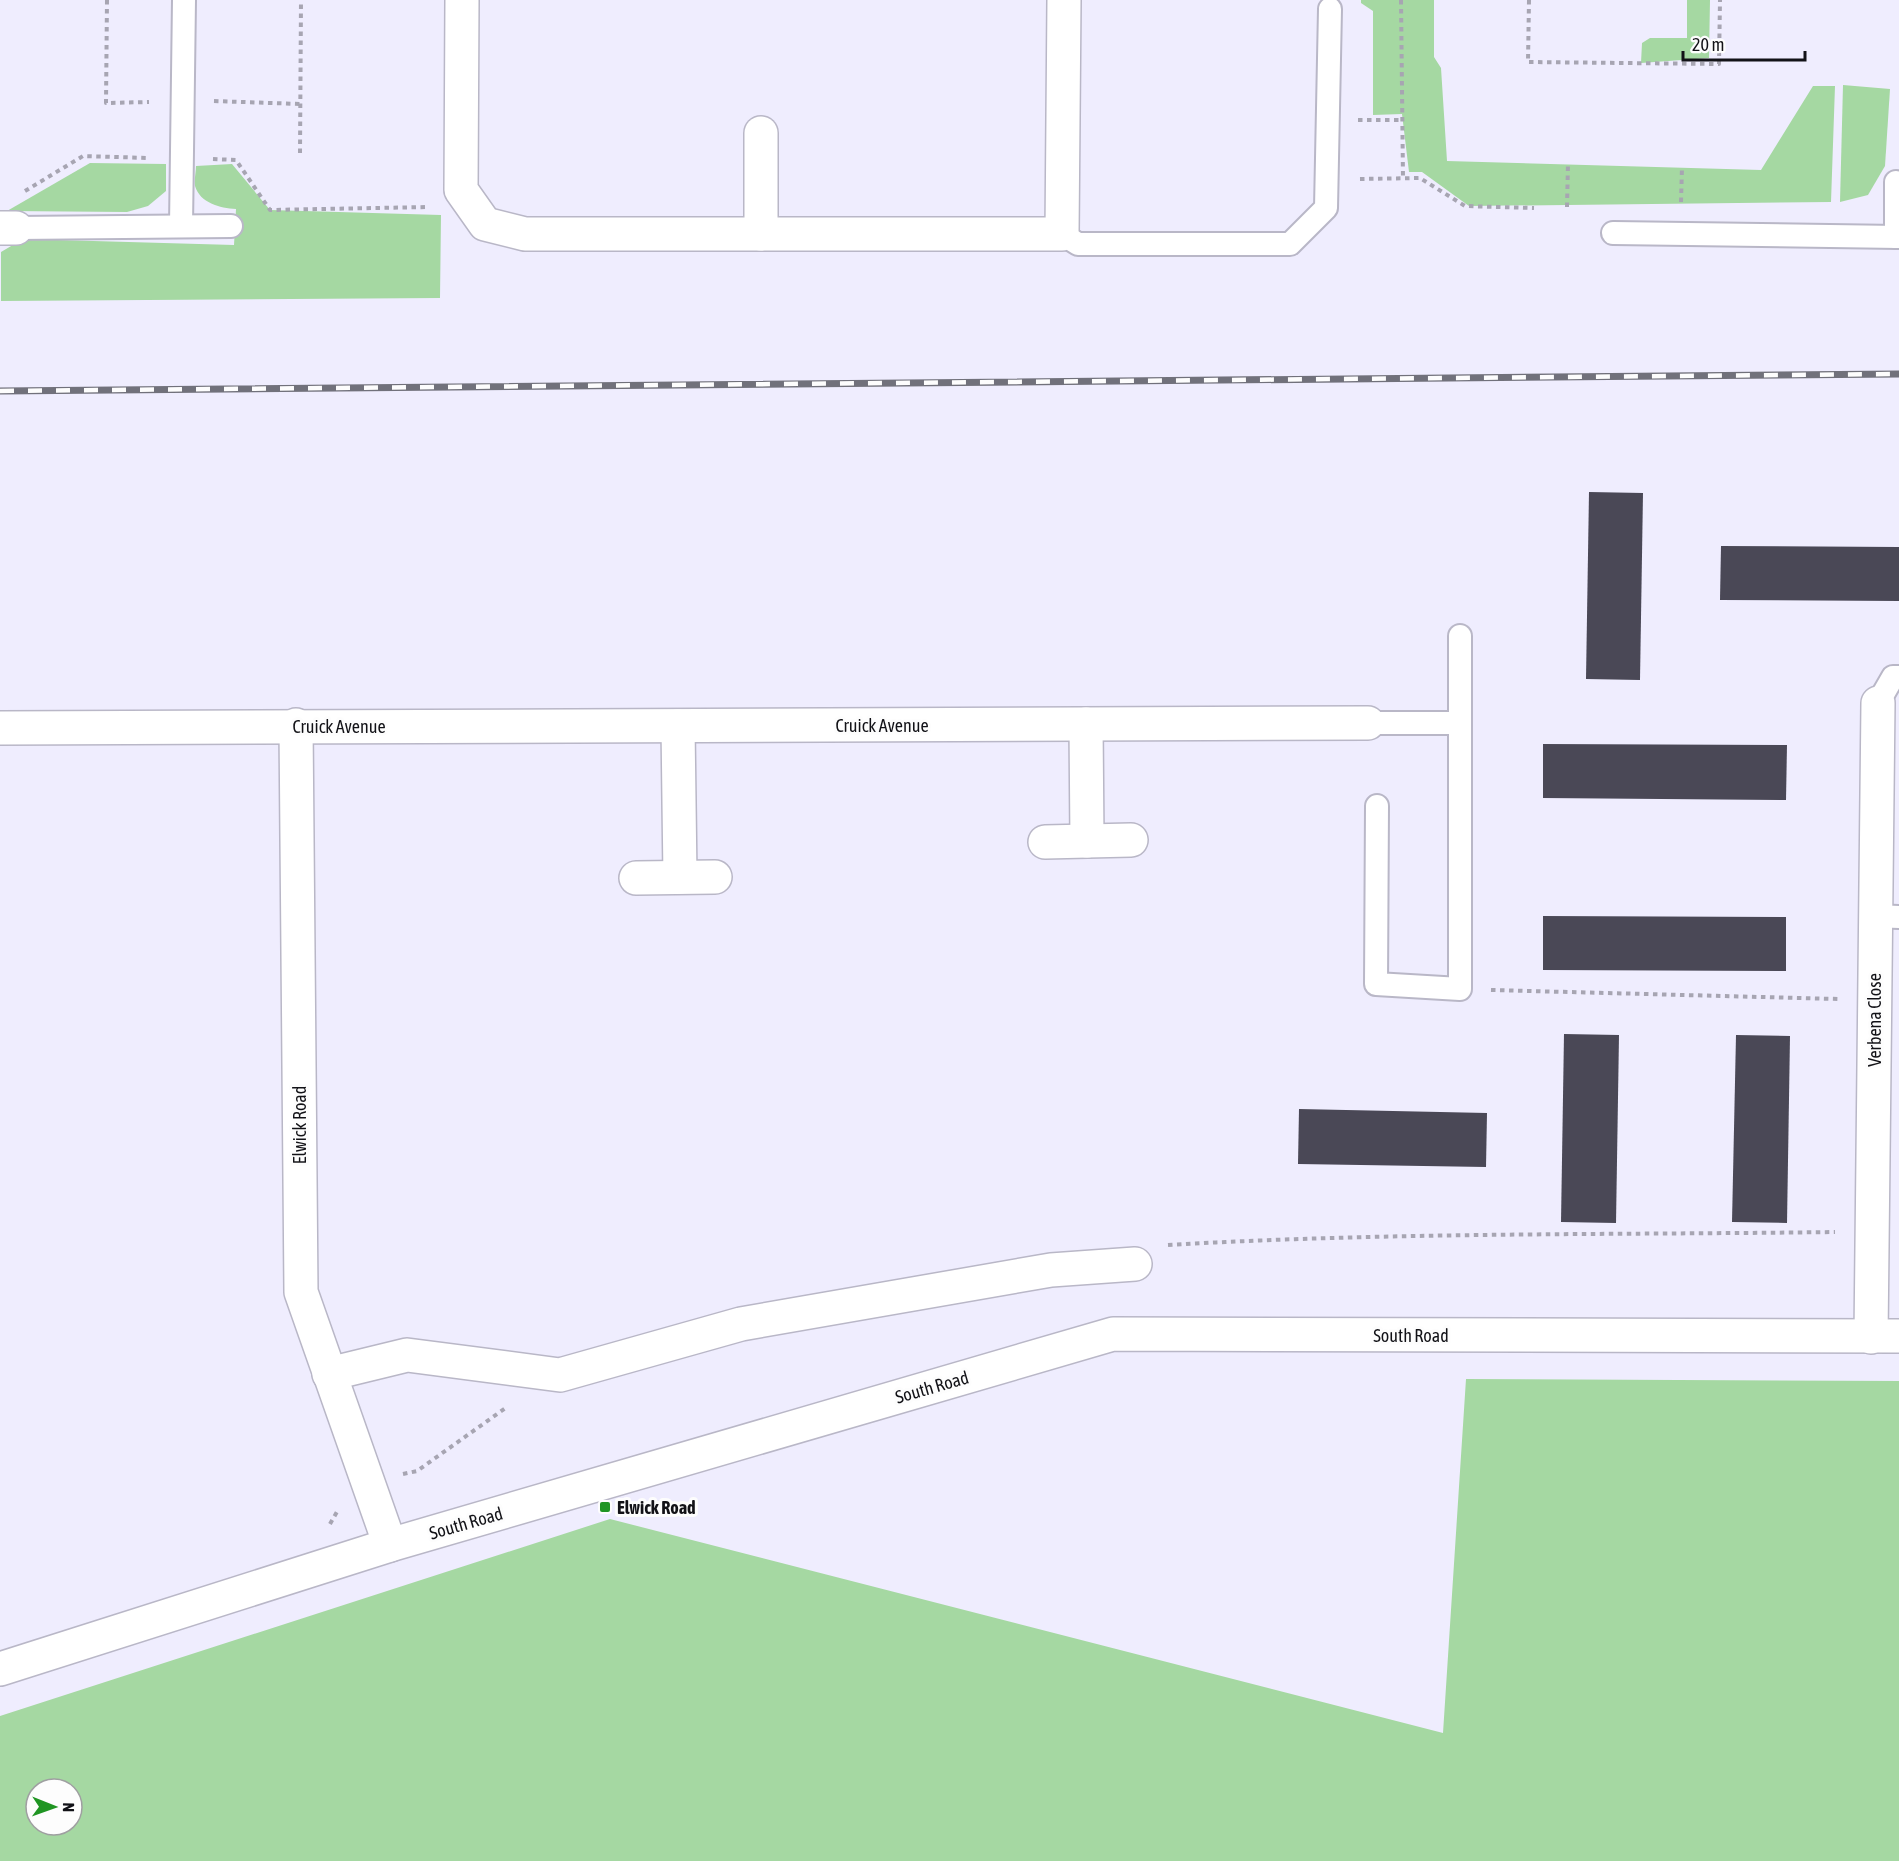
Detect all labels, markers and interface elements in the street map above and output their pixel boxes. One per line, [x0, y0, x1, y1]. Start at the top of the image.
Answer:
scale bar [1683, 24, 1804, 62]
text: 20 m [1692, 34, 1724, 55]
street label: Cruick Avenue [835, 715, 929, 736]
street label: Cruick Avenue [292, 716, 386, 737]
street label: Verbena Close [1864, 973, 1885, 1067]
street label: Elwick Road [289, 1086, 310, 1164]
street label: South Road [1373, 1325, 1449, 1346]
street label: South Road [893, 1367, 971, 1407]
place label: Elwick Road [617, 1497, 696, 1518]
marker: Elwick Road [598, 1500, 612, 1514]
street label: South Road [427, 1503, 505, 1543]
north arrow [24, 1777, 84, 1837]
text: N [60, 1802, 78, 1812]

